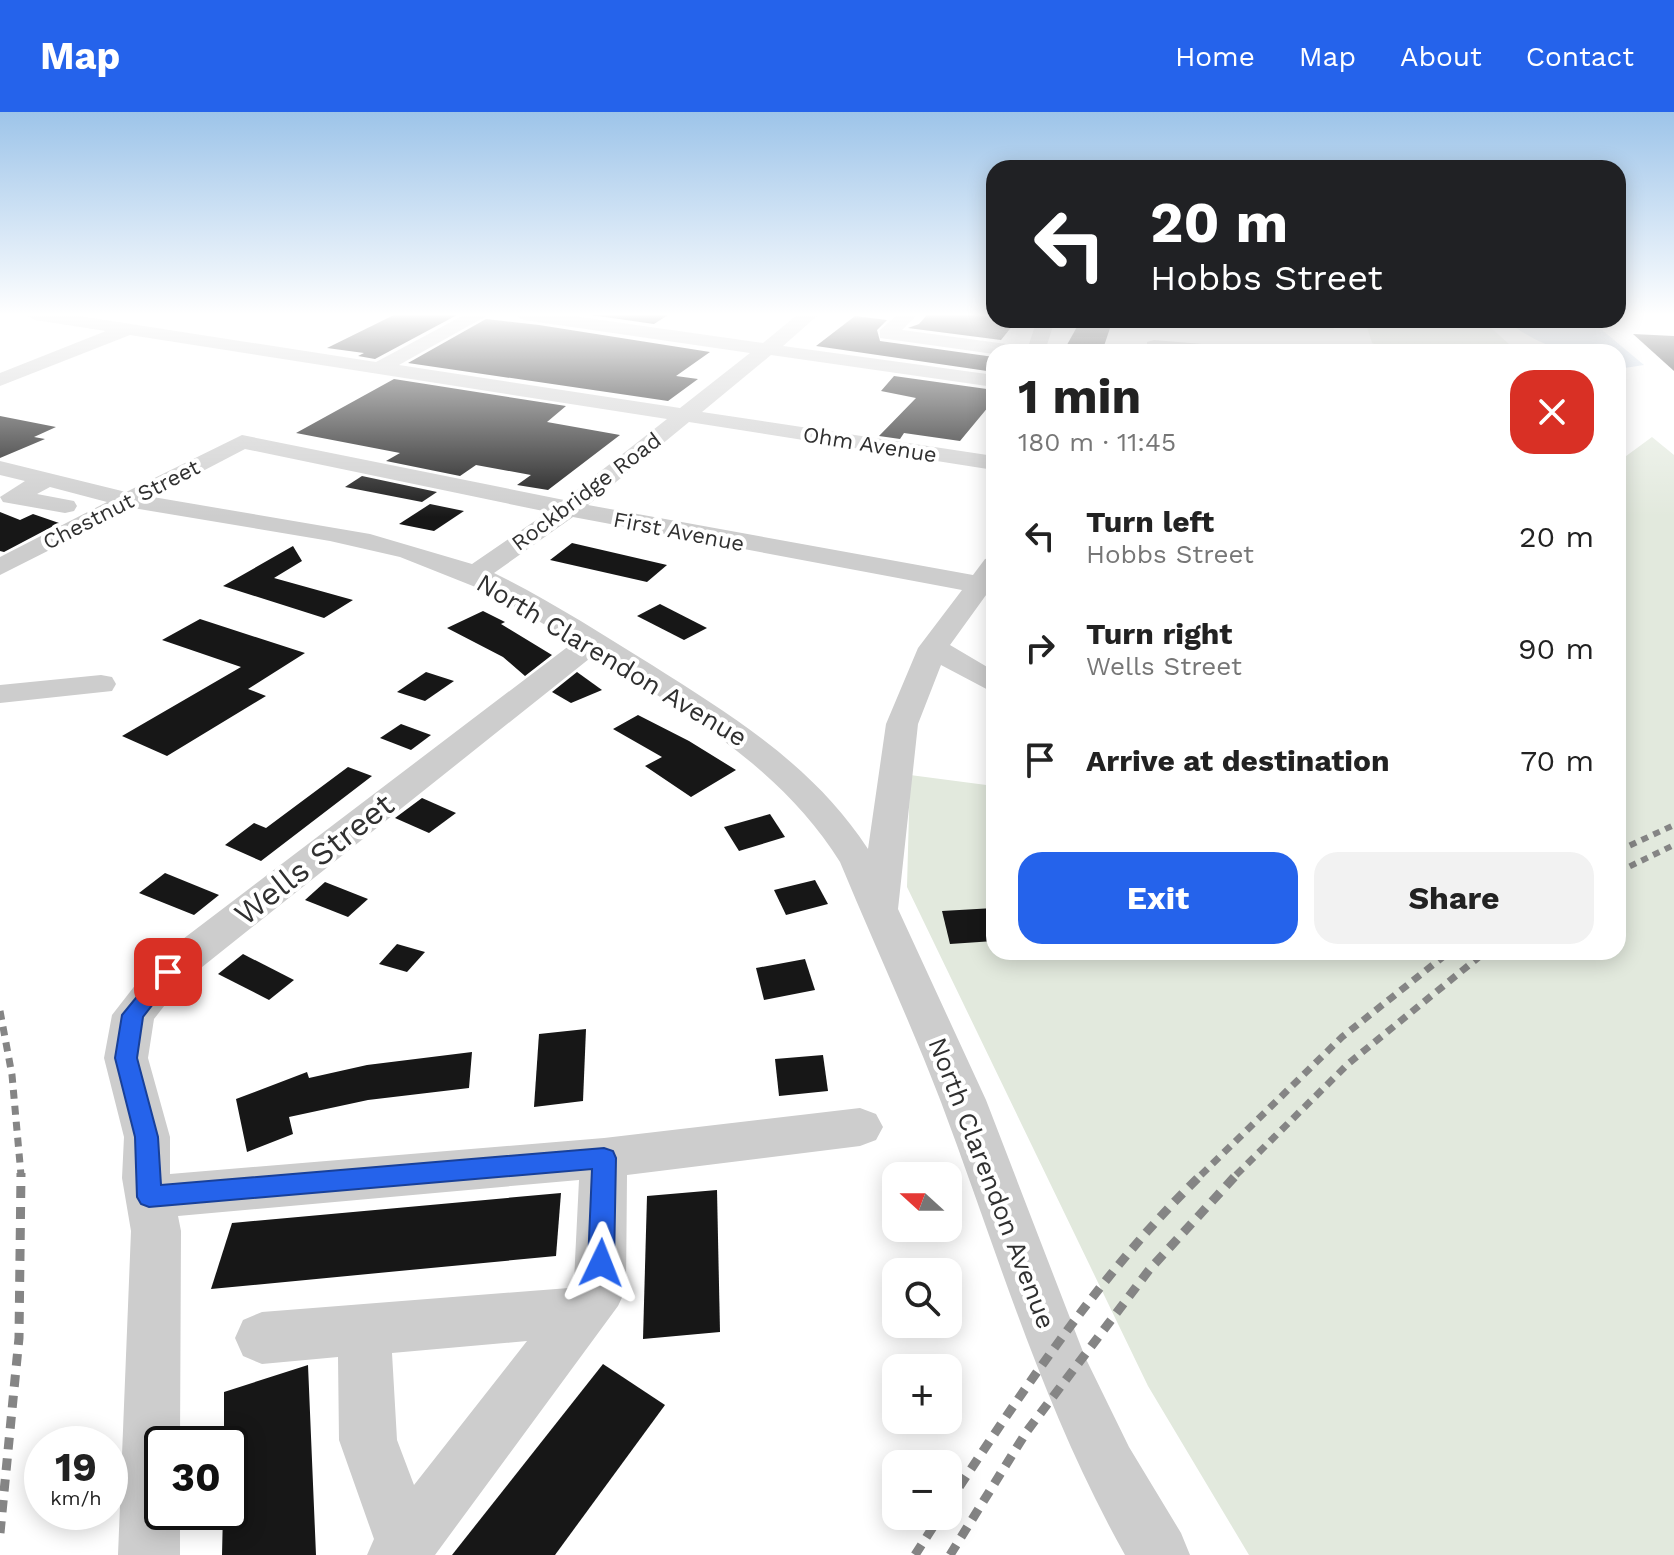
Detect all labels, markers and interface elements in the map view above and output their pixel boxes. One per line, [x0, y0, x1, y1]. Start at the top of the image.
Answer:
text: Map [40, 34, 120, 78]
text: Home [1175, 40, 1255, 73]
text: Map [1299, 40, 1356, 73]
text: About [1400, 40, 1482, 73]
text: Contact [1526, 40, 1634, 73]
text: 20 m [1150, 190, 1288, 256]
icon: left [1018, 192, 1122, 296]
text: Hobbs Street [1150, 257, 1383, 299]
text: 1 min [1018, 368, 1141, 425]
button: close [1510, 370, 1594, 454]
street label: Ohm Avenue [801, 422, 939, 467]
street label: Rockbridge Road [507, 427, 666, 556]
text: 180 m · 11:45 [1018, 427, 1176, 457]
street label: Chestnut Street [39, 454, 204, 555]
text: Turn left [1086, 504, 1214, 539]
street label: First Avenue [611, 507, 747, 556]
icon: left [1018, 514, 1062, 558]
text: 20 m [1519, 519, 1594, 554]
text: Hobbs Street [1086, 539, 1254, 569]
street label: North Clarendon Avenue [472, 567, 752, 753]
text: Turn right [1086, 616, 1232, 651]
icon: right [1018, 626, 1062, 670]
text: 90 m [1518, 631, 1594, 666]
text: Wells Street [1086, 651, 1242, 681]
icon: arrive [1018, 738, 1062, 782]
text: Arrive at destination [1086, 743, 1390, 778]
text: 70 m [1520, 743, 1594, 778]
street label: Wells Street [227, 785, 401, 933]
button: Exit [1018, 852, 1298, 944]
button: Share [1314, 852, 1594, 944]
pin [134, 938, 202, 1006]
icon: arrive [146, 950, 190, 994]
street label: North Clarendon Avenue [922, 1033, 1062, 1333]
north arrow [882, 1162, 962, 1242]
map controls [882, 1162, 962, 1530]
position arrow [559, 1221, 643, 1305]
button: search [882, 1258, 962, 1338]
button: + [882, 1354, 962, 1434]
speed limit sign: 30 [144, 1426, 248, 1530]
text: 19 [55, 1444, 97, 1491]
button: − [882, 1450, 962, 1530]
text: km/h [50, 1486, 102, 1510]

